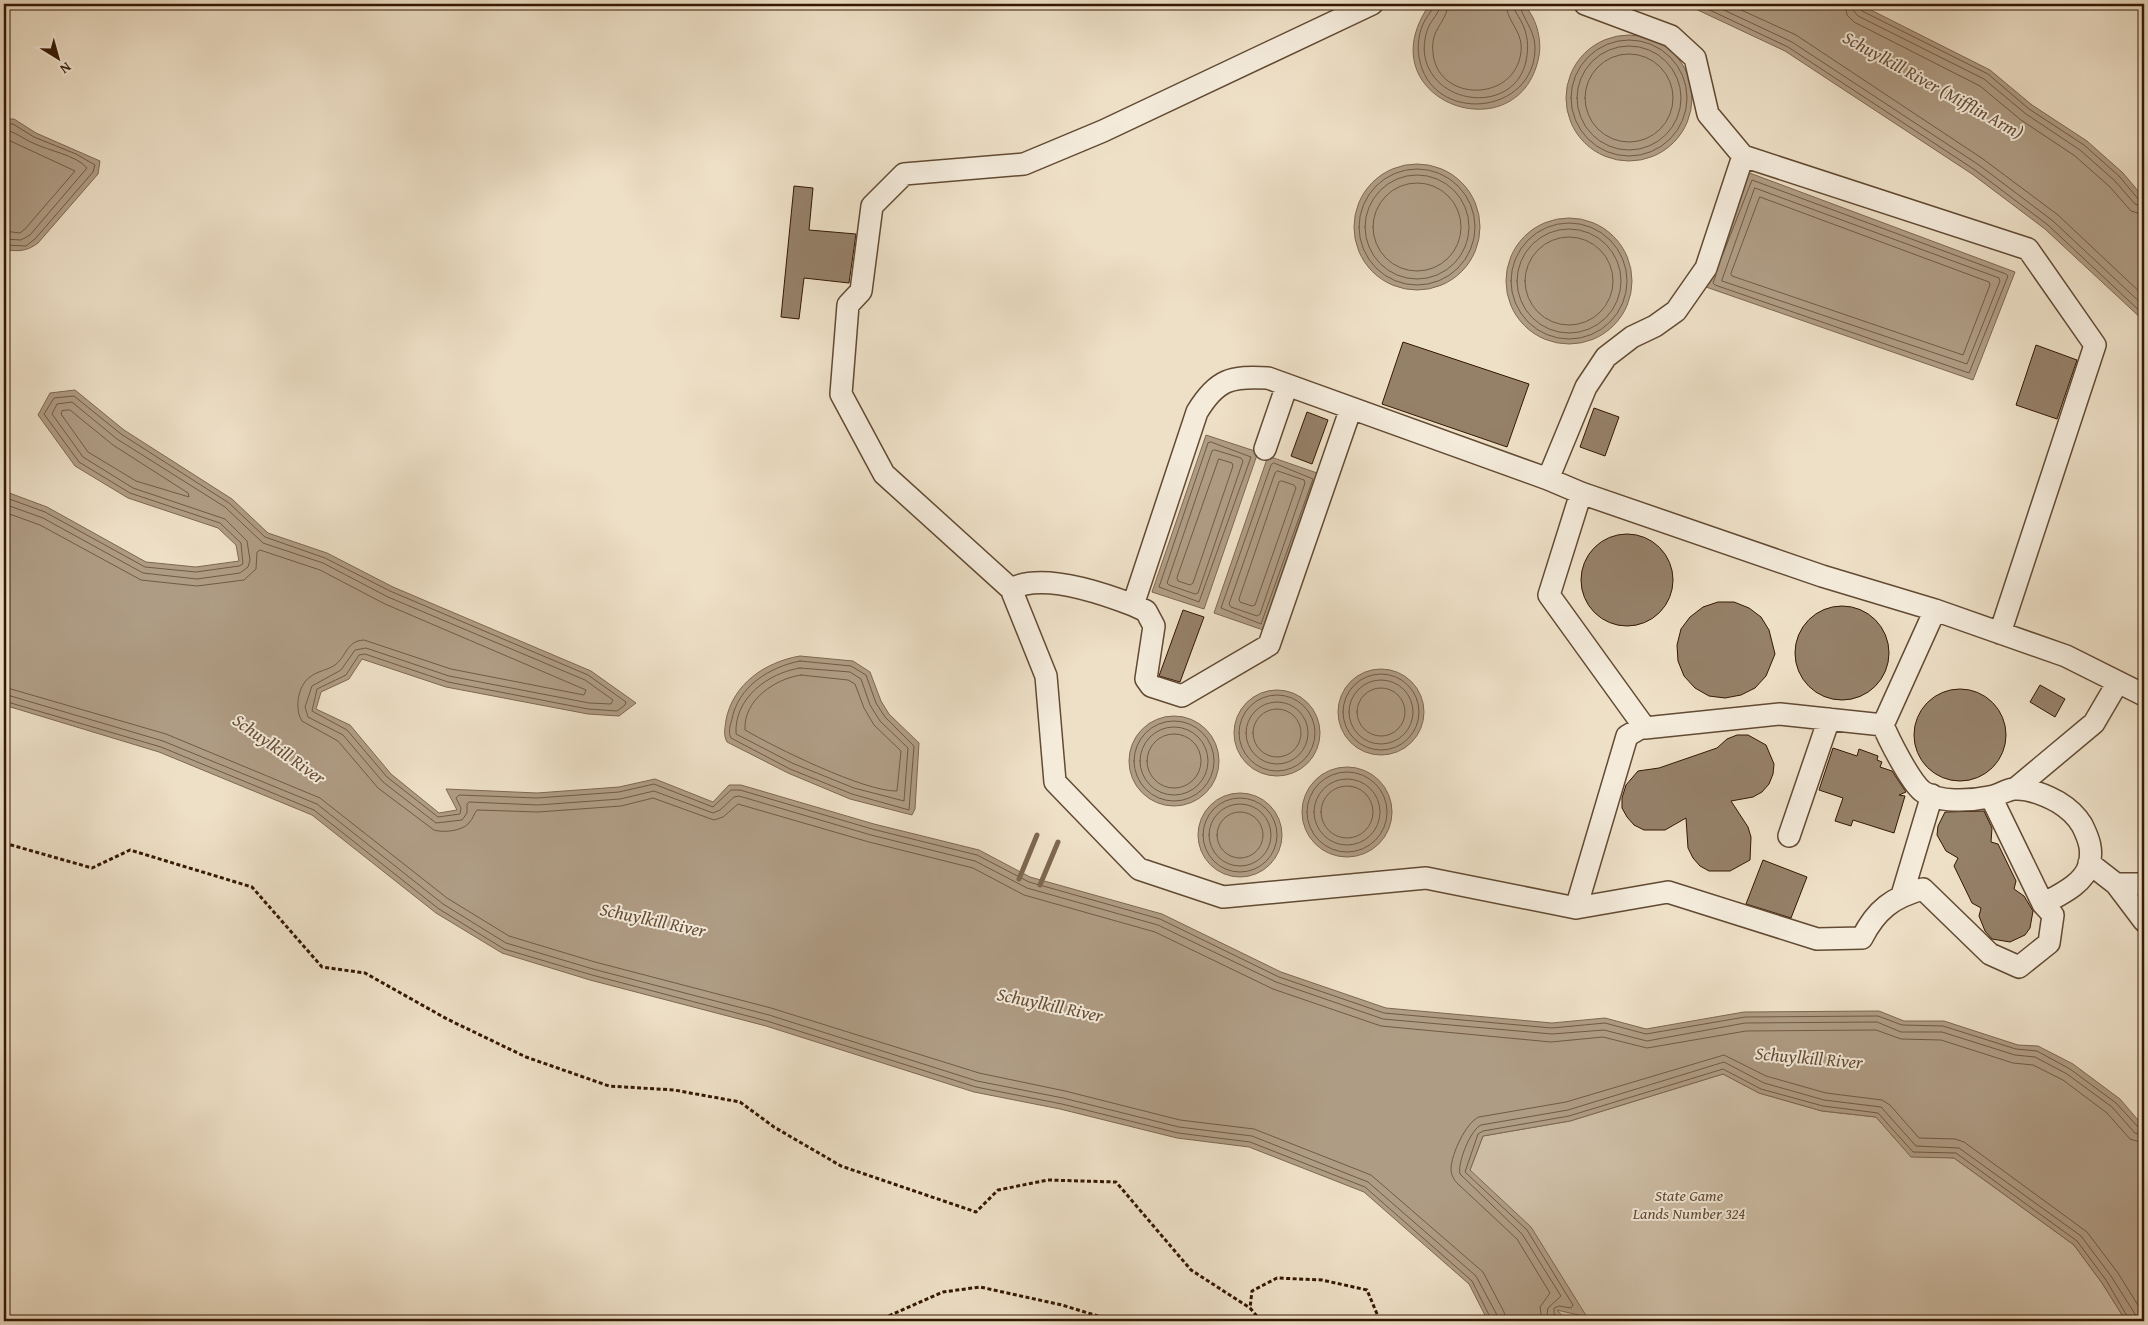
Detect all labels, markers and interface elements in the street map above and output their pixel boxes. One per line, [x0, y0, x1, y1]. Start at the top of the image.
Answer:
water label: Schuylkill River (Mifflin Arm) [1838, 24, 2028, 145]
north arrow [32, 32, 82, 82]
text: N [56, 58, 76, 80]
water label: Schuylkill River [227, 707, 332, 791]
water label: Schuylkill River [598, 895, 710, 944]
water label: Schuylkill River [995, 980, 1107, 1029]
water label: Schuylkill River [1754, 1039, 1865, 1076]
park label: State Game Lands Number 324 [1632, 1183, 1746, 1225]

